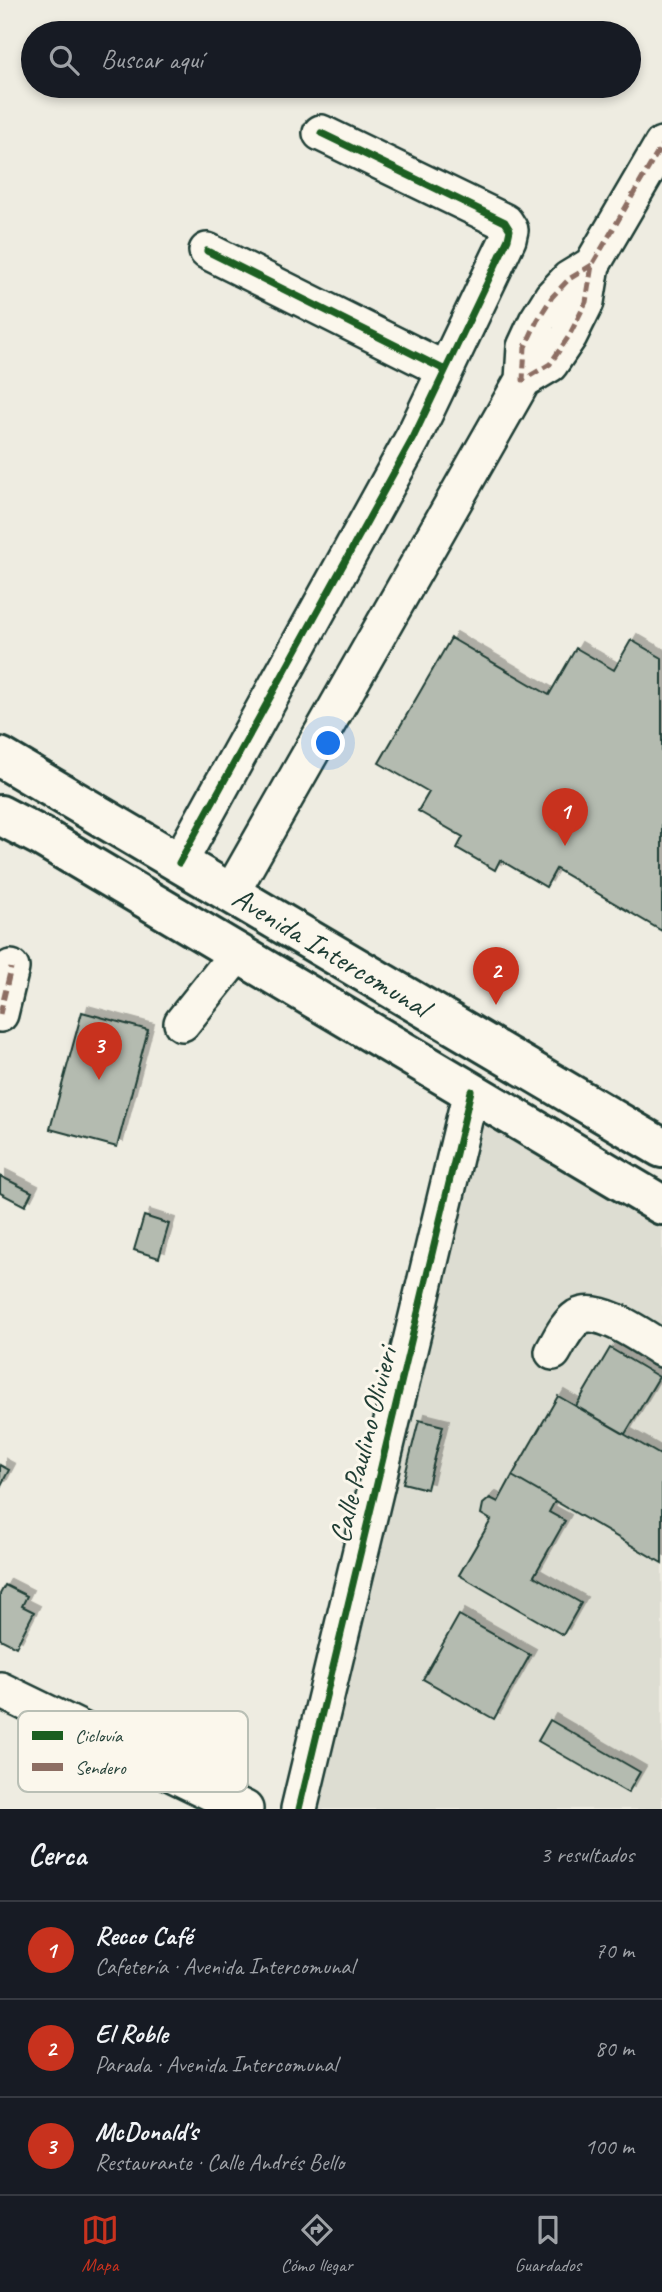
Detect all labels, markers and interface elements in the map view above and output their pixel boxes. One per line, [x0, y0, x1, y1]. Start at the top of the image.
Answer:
search box [21, 21, 641, 98]
icon: search [45, 41, 83, 79]
text: Buscar aquí [101, 43, 203, 76]
your location [311, 726, 345, 760]
pin: 1 [542, 788, 588, 846]
street label: Avenida Intercomunal [226, 878, 441, 1028]
pin: 2 [473, 947, 519, 1005]
pin: 3 [76, 1022, 122, 1080]
street label: Calle Paulino Olivieri [320, 1340, 406, 1547]
legend [18, 1711, 248, 1792]
text: Ciclovía [75, 1724, 124, 1748]
text: Sendero [75, 1756, 127, 1780]
text: Cerca [28, 1836, 86, 1874]
text: 3 resultados [540, 1840, 634, 1869]
text: Recco Café [95, 1919, 192, 1952]
text: 1 [46, 1936, 56, 1965]
text: 70 m [595, 1936, 634, 1965]
text: Cafetería · Avenida Intercomunal [95, 1952, 354, 1981]
text: El Roble [95, 2017, 168, 2050]
text: 2 [46, 2034, 56, 2063]
text: 80 m [595, 2034, 634, 2063]
text: Parada · Avenida Intercomunal [95, 2050, 337, 2079]
text: McDonald's [95, 2115, 198, 2148]
text: 3 [46, 2132, 56, 2161]
text: 100 m [585, 2132, 634, 2161]
text: Restaurante · Calle Andrés Bello [95, 2148, 344, 2177]
tab: Mapa [81, 2211, 119, 2277]
tab: Cómo llegar [281, 2211, 353, 2277]
tab: Guardados [514, 2211, 581, 2277]

